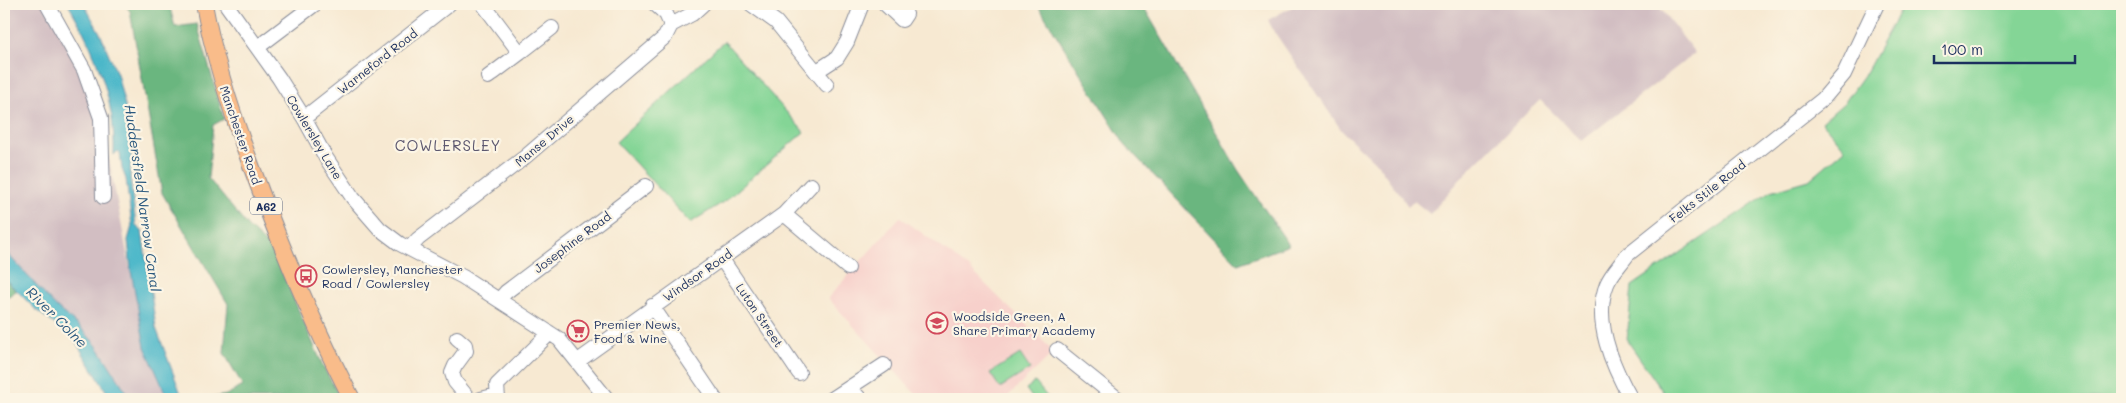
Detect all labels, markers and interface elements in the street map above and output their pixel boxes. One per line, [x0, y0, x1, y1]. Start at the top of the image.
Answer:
street label: Warneford Road [334, 25, 421, 97]
scale bar [1934, 32, 2075, 64]
text: 100 m [1941, 39, 1983, 59]
street label: Manchester Road [217, 84, 265, 187]
street label: Cowlersley Lane [283, 92, 347, 182]
water label: Huddersfield Narrow Canal [120, 103, 166, 293]
street label: Manse Drive [511, 111, 577, 169]
district label: COWLERSLEY [395, 135, 501, 155]
street label: Felks Stile Road [1665, 156, 1749, 226]
road number: A62 [250, 198, 282, 215]
street label: Josephine Road [530, 208, 614, 276]
street label: Windsor Road [659, 245, 735, 305]
place label: Cowlersley, Manchester Road / Cowlersley [322, 261, 463, 291]
bus stop icon: Cowlersley, Manchester Road / Cowlersley [294, 264, 318, 288]
street label: Luton Street [733, 280, 787, 350]
water label: River Colne [22, 282, 92, 352]
place label: Woodside Green, A Share Primary Academy [953, 308, 1095, 338]
school or university icon: Woodside Green, A Share Primary Academy [925, 311, 949, 335]
place label: Premier News, Food & Wine [594, 316, 680, 346]
supermarket icon: Premier News, Food & Wine [566, 319, 590, 343]

